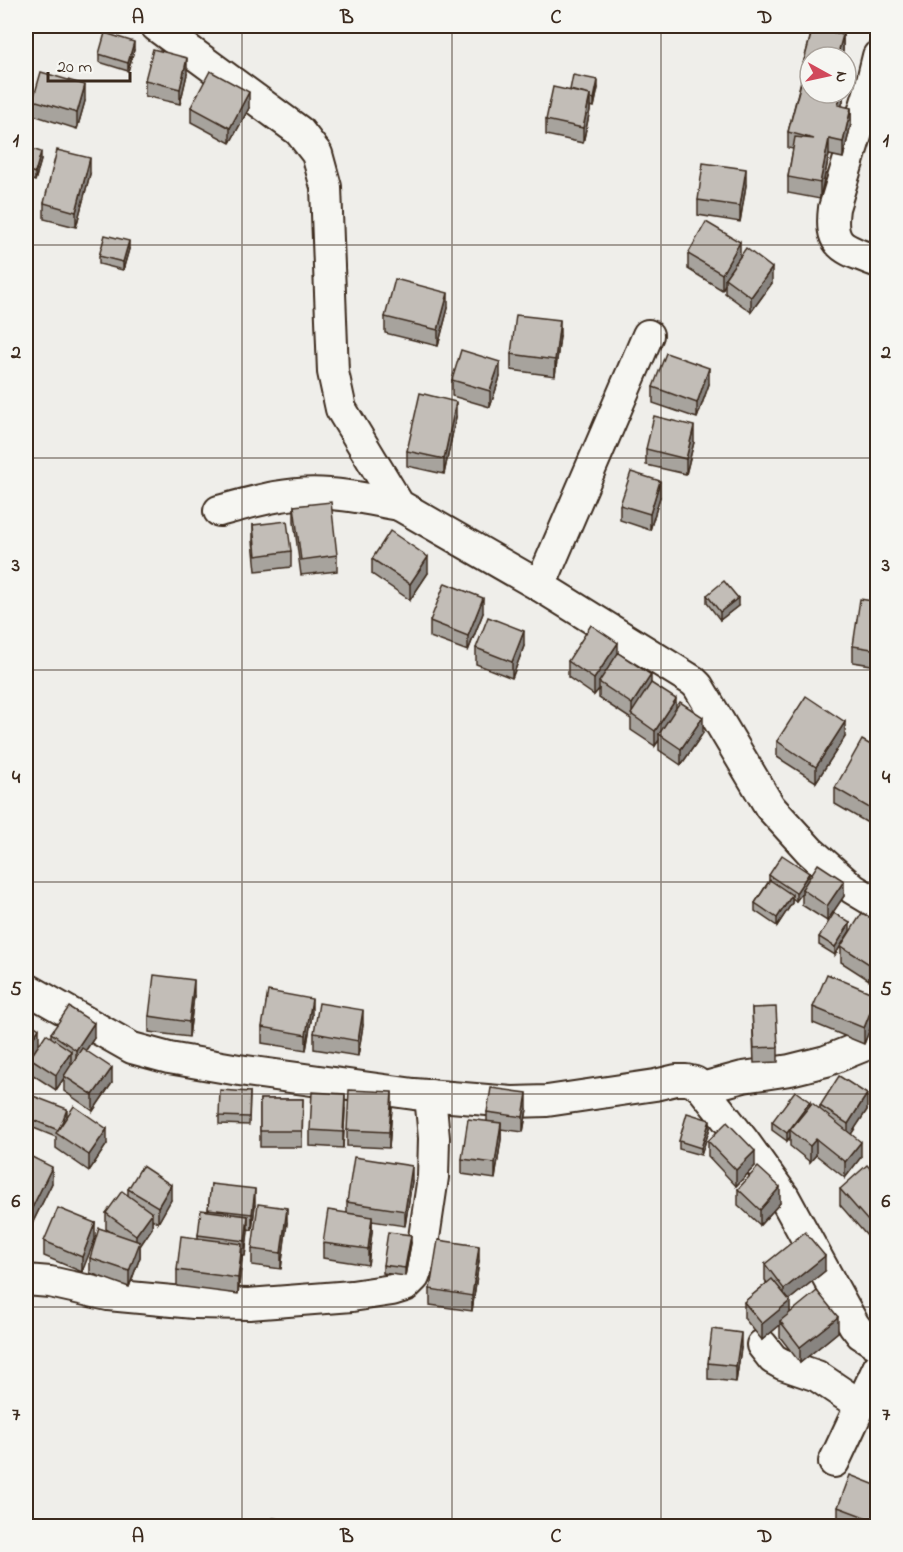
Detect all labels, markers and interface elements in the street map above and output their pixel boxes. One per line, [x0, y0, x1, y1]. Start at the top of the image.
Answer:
text: A [132, 4, 144, 33]
text: B [339, 4, 354, 33]
text: C [551, 4, 562, 33]
text: D [757, 4, 772, 33]
scale bar [48, 45, 130, 83]
north arrow [798, 45, 858, 105]
text: 20 m [57, 55, 92, 81]
text: N [828, 70, 854, 84]
text: 1 [13, 127, 20, 156]
text: 1 [883, 127, 890, 156]
text: 2 [10, 339, 21, 368]
text: 2 [880, 339, 891, 368]
text: 3 [11, 552, 20, 581]
text: 3 [881, 552, 890, 581]
text: 4 [12, 764, 21, 793]
text: 4 [882, 764, 891, 793]
text: 5 [10, 976, 22, 1005]
text: 5 [880, 976, 892, 1005]
text: 6 [12, 1188, 21, 1217]
text: 6 [882, 1188, 891, 1217]
text: 7 [12, 1401, 21, 1430]
text: 7 [882, 1401, 891, 1430]
text: A [132, 1523, 144, 1552]
text: B [339, 1523, 354, 1552]
text: C [551, 1523, 562, 1552]
text: D [757, 1523, 772, 1552]

